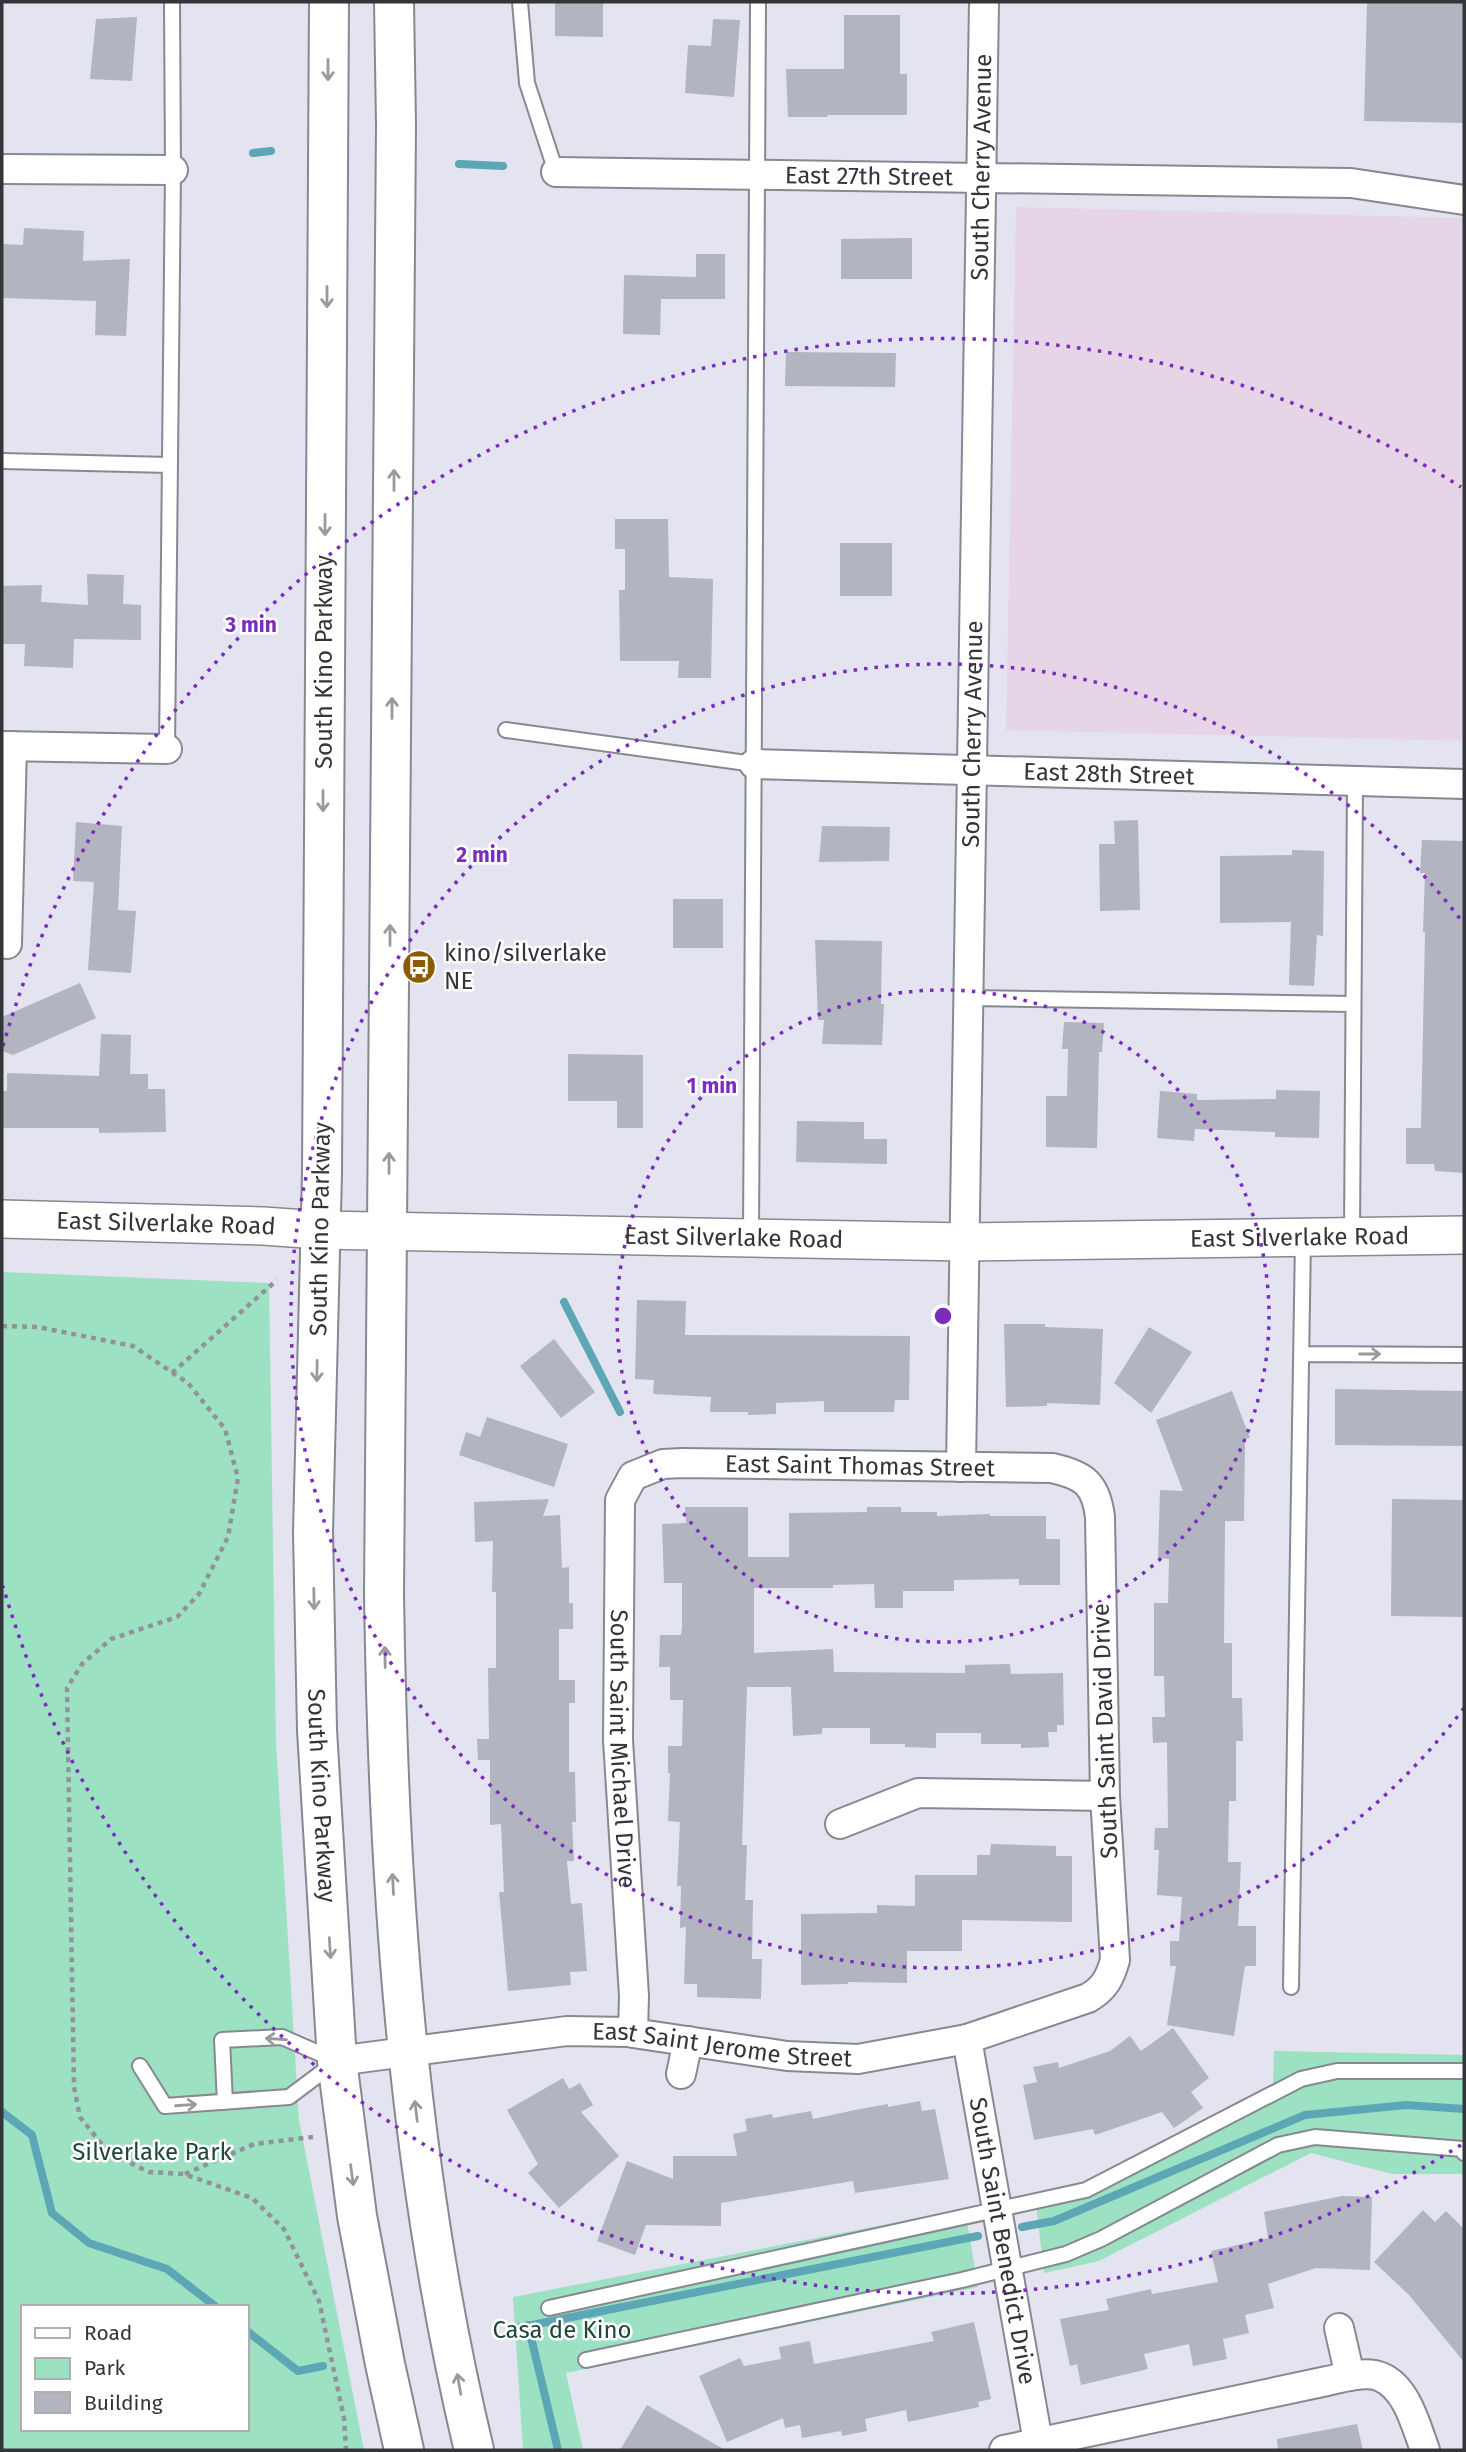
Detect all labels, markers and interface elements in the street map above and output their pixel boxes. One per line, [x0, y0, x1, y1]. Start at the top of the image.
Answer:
street label: South Cherry Avenue [966, 53, 997, 281]
one-way arrow [321, 58, 335, 81]
street label: East 27th Street [785, 161, 954, 191]
one-way arrow [320, 286, 334, 309]
one-way arrow [387, 469, 400, 492]
one-way arrow [318, 513, 332, 536]
street label: South Kino Parkway [310, 555, 338, 769]
text: 3 min [224, 612, 277, 638]
street label: South Cherry Avenue [957, 620, 988, 848]
one-way arrow [385, 697, 399, 720]
street label: East 28th Street [1023, 758, 1195, 790]
one-way arrow [317, 790, 330, 813]
text: 2 min [456, 842, 508, 868]
one-way arrow [383, 924, 397, 947]
place label: kino/silverlake NE [444, 939, 607, 995]
bus stop icon: kino/silverlake NE [400, 948, 438, 986]
text: 1 min [687, 1073, 737, 1099]
street label: South Kino Parkway [304, 1122, 336, 1336]
one-way arrow [382, 1152, 396, 1175]
street label: East Silverlake Road [56, 1206, 277, 1241]
street label: East Silverlake Road [624, 1222, 844, 1254]
street label: East Silverlake Road [1190, 1222, 1409, 1253]
centre of rings [931, 1304, 955, 1328]
one-way arrow [1358, 1347, 1381, 1361]
one-way arrow [310, 1360, 324, 1383]
street label: East Saint Thomas Street [725, 1450, 996, 1482]
one-way arrow [308, 1587, 321, 1610]
street label: South Saint David Drive [1087, 1603, 1123, 1859]
street label: South Saint Michael Drive [604, 1609, 641, 1889]
one-way arrow [378, 1646, 391, 1669]
street label: South Kino Parkway [302, 1688, 341, 1904]
one-way arrow [387, 1873, 400, 1896]
one-way arrow [323, 1937, 336, 1960]
street label: East Saint Jerome Street [592, 2017, 853, 2073]
one-way arrow [265, 2032, 288, 2045]
street label: South Saint Benedict Drive [964, 2095, 1042, 2387]
one-way arrow [174, 2098, 197, 2111]
one-way arrow [410, 2100, 423, 2122]
park label: Silverlake Park [72, 2138, 232, 2166]
one-way arrow [345, 2163, 358, 2185]
legend [21, 2305, 248, 2431]
park label: Casa de Kino [492, 2316, 632, 2344]
text: Road [84, 2320, 132, 2346]
text: Park [84, 2355, 126, 2381]
one-way arrow [452, 2373, 466, 2396]
text: Building [84, 2390, 163, 2416]

